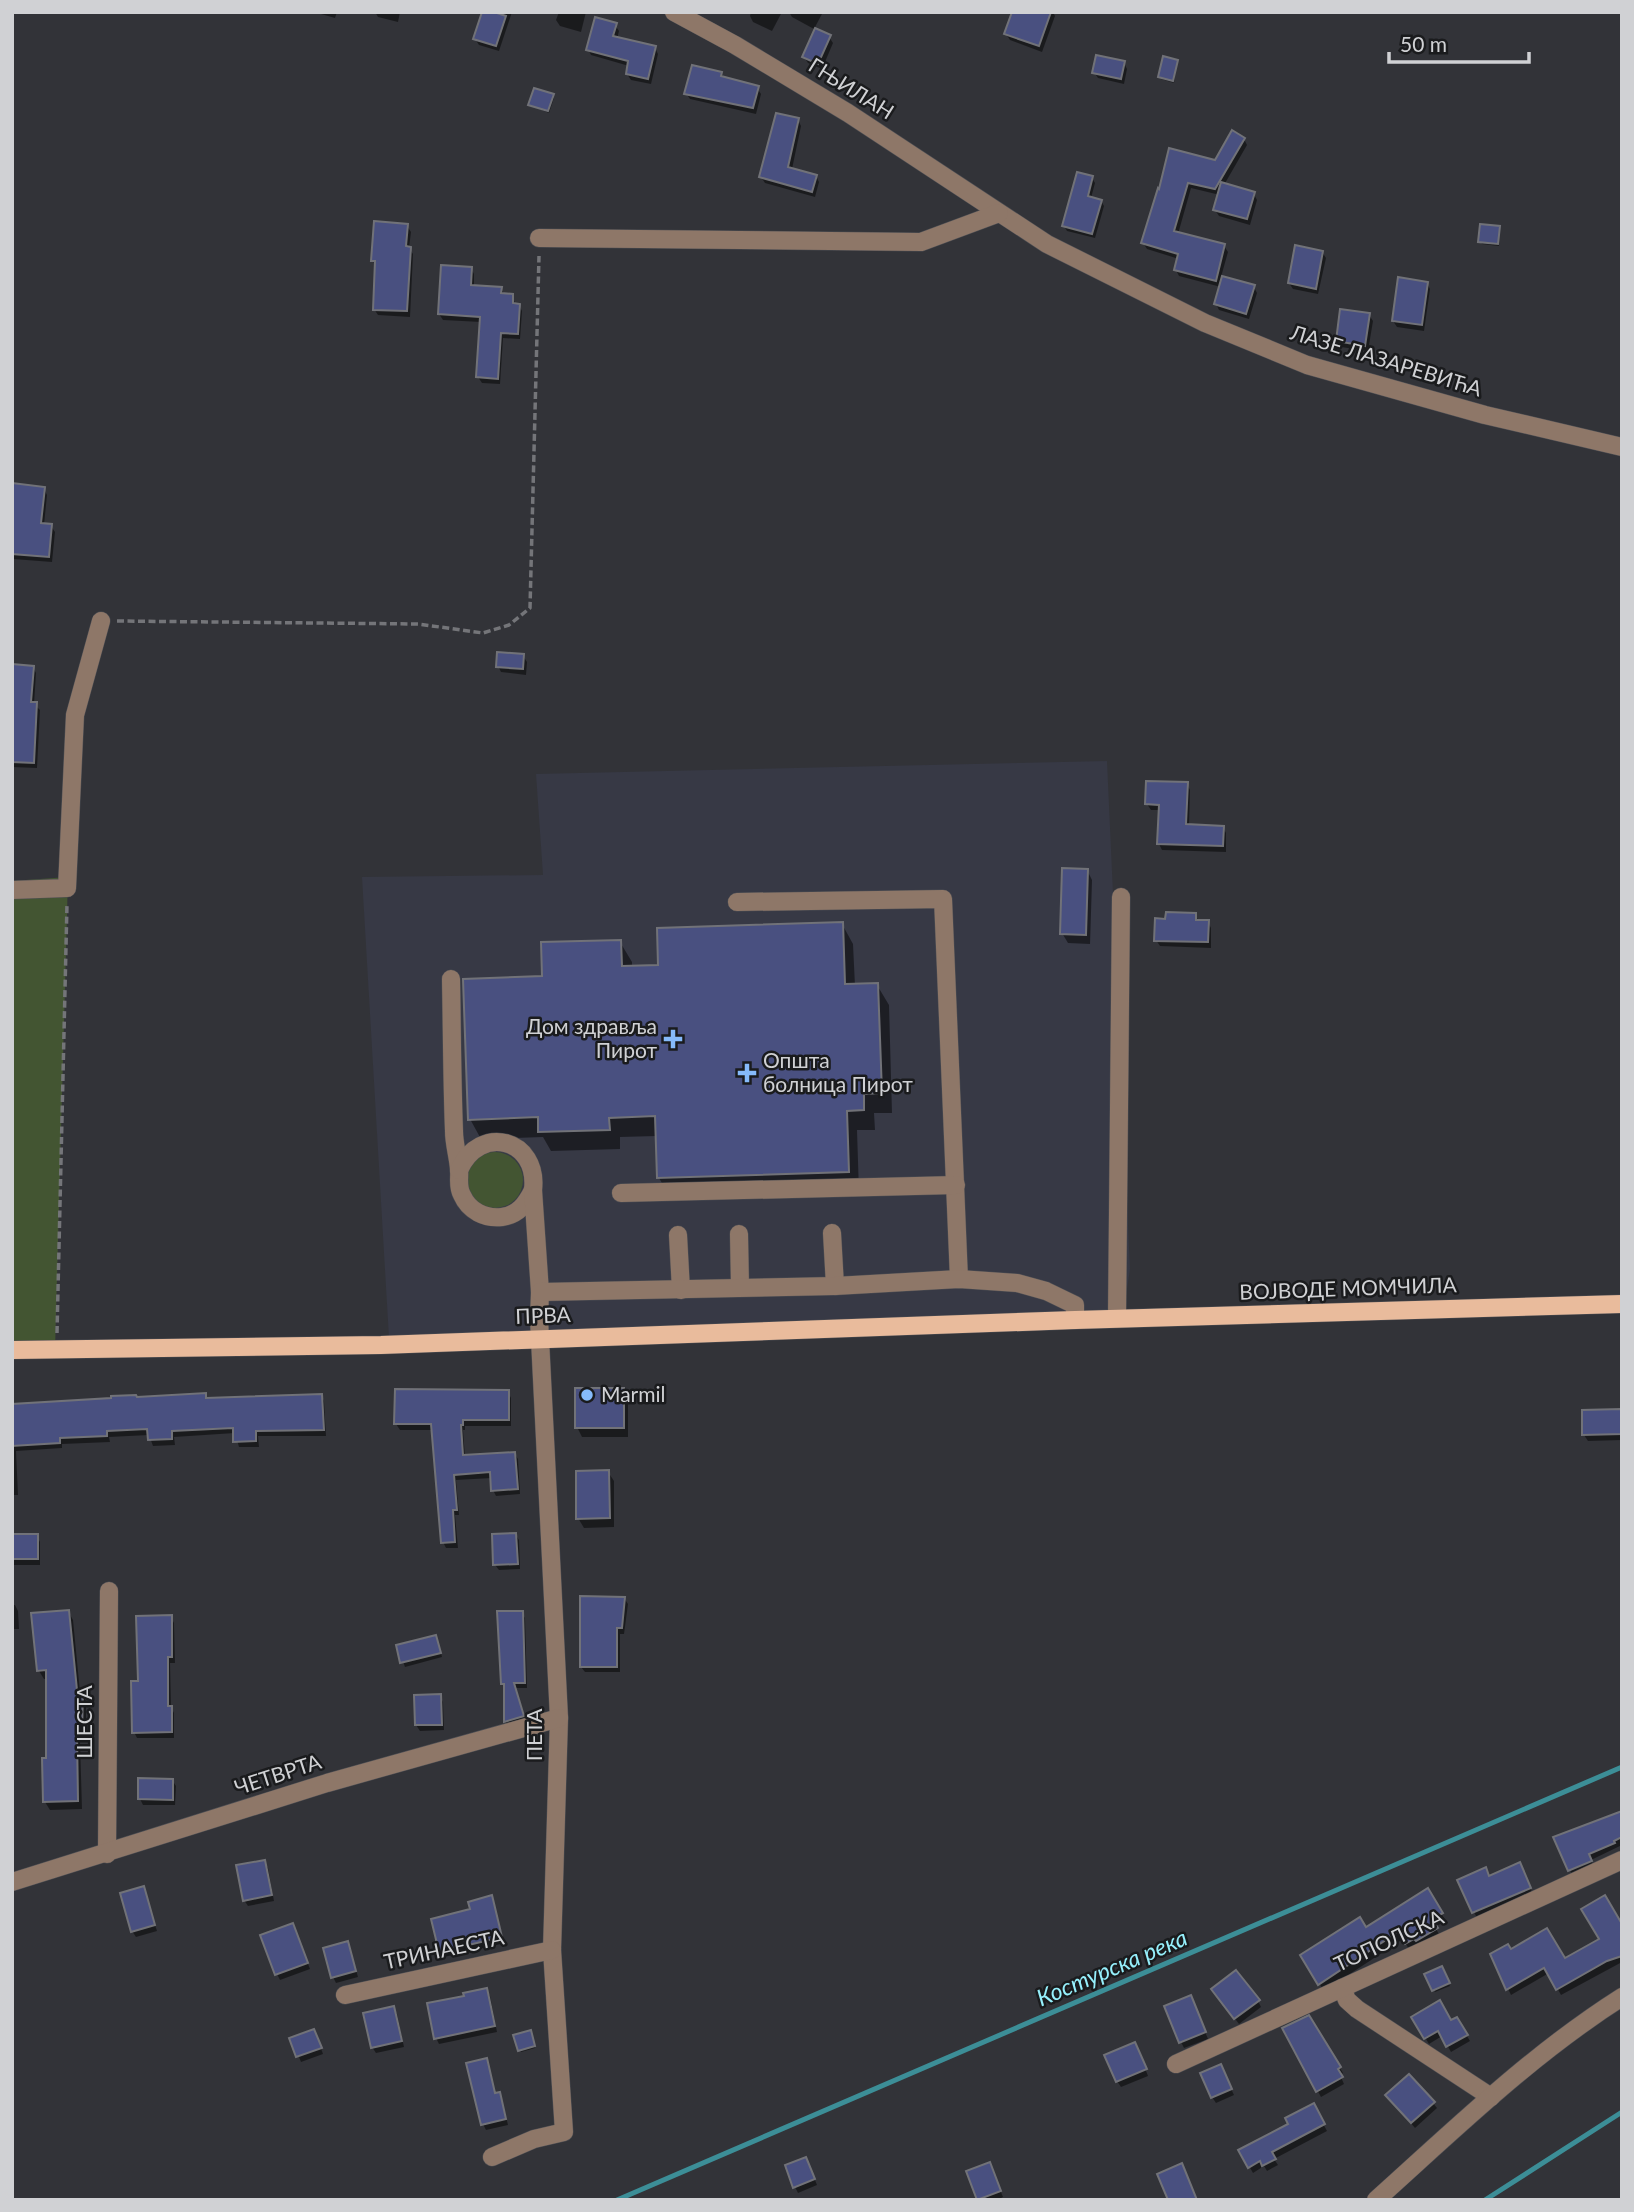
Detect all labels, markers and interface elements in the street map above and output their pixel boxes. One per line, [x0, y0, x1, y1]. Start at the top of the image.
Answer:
scale bar [1389, 21, 1529, 65]
text: 50 m [1400, 31, 1447, 56]
street label: ГЊИЛАН [805, 52, 899, 124]
street label: ЛАЗЕ ЛАЗАРЕВИЋА [1287, 318, 1486, 401]
place label: Дом здравља Пирот [526, 1013, 657, 1062]
marker: Дом здравља Пирот [663, 1029, 683, 1049]
place label: Општа болница Пирот [763, 1047, 913, 1096]
marker: Општа болница Пирот [737, 1063, 757, 1083]
street label: ВОЈВОДЕ МОМЧИЛА [1239, 1271, 1458, 1304]
street label: ПРВА [515, 1301, 572, 1328]
place label: Marmil [601, 1381, 666, 1406]
marker: Marmil [579, 1387, 595, 1403]
street label: ШЕСТА [71, 1684, 96, 1759]
street label: ПЕТА [521, 1708, 546, 1761]
street label: ЧЕТВРТА [231, 1748, 325, 1799]
street label: ТОПОЛСКА [1330, 1903, 1448, 1976]
street label: ТРИНАЕСТА [381, 1923, 507, 1973]
water label: Костурска река [1032, 1923, 1191, 2011]

